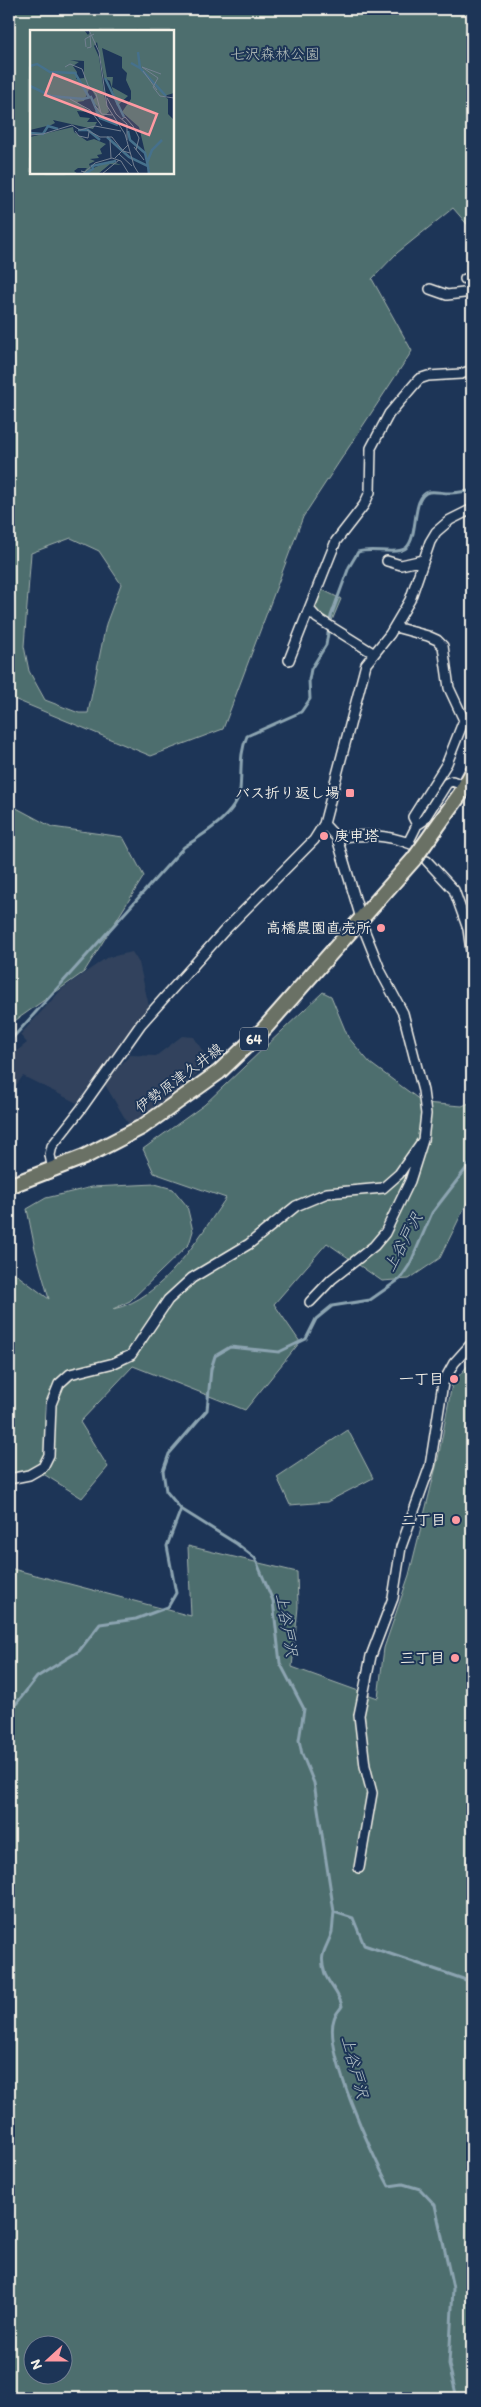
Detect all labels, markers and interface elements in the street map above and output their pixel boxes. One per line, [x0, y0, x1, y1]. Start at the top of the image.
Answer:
inset map [30, 30, 174, 174]
park label: 七沢森林公園 [230, 45, 320, 63]
place label: バス折り返し場 [235, 784, 340, 802]
marker: バス折り返し場 [344, 787, 356, 799]
place label: 庚申塔 [334, 827, 379, 845]
marker: 庚申塔 [318, 830, 330, 842]
place label: 高橋農園直売所 [266, 919, 371, 937]
marker: 高橋農園直売所 [375, 922, 387, 934]
road number: 64 [240, 1028, 268, 1050]
street label: 伊勢原津久井線 [132, 1039, 226, 1117]
water label: 上谷戸沢 [380, 1208, 427, 1275]
place label: 一丁目 [399, 1370, 444, 1388]
marker: 一丁目 [448, 1373, 460, 1385]
place label: 二丁目 [401, 1511, 446, 1529]
marker: 二丁目 [450, 1514, 462, 1526]
water label: 上谷戸沢 [272, 1592, 302, 1659]
place label: 三丁目 [400, 1649, 445, 1667]
marker: 三丁目 [449, 1652, 461, 1664]
water label: 上谷戸沢 [338, 2034, 373, 2101]
north arrow [22, 2334, 72, 2384]
text: N [27, 2357, 46, 2372]

